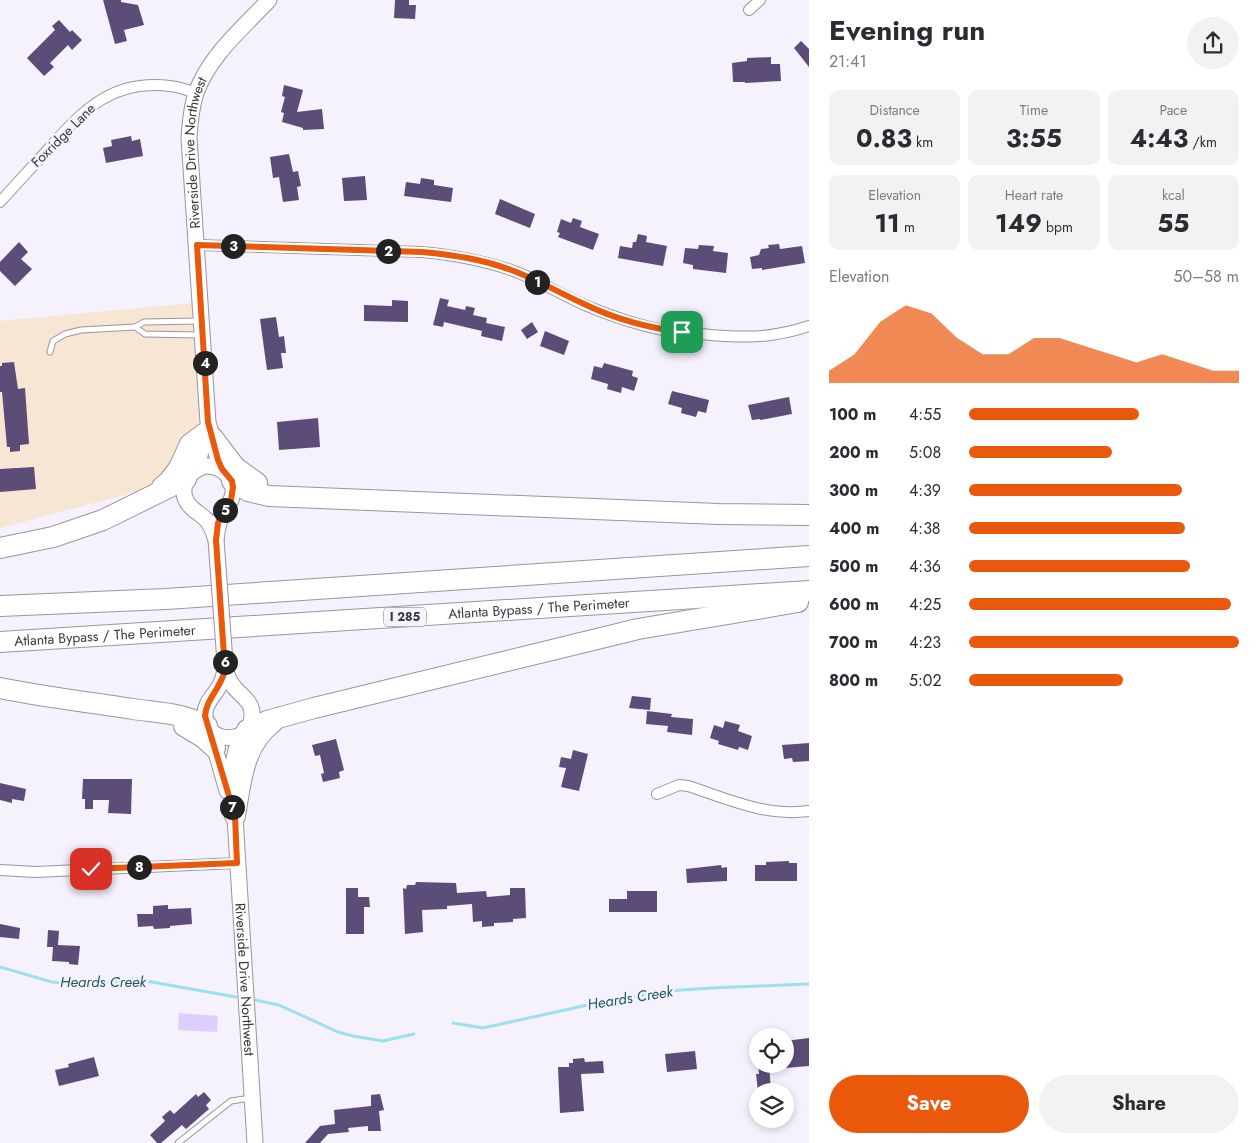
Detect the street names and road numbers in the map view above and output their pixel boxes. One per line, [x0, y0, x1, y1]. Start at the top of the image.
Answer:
street label: Riverside Drive Northwest [179, 73, 212, 229]
street label: Foxridge Lane [26, 98, 100, 172]
street label: Atlanta Bypass / The Perimeter [448, 592, 630, 624]
road number: I 285 [384, 608, 426, 626]
street label: Atlanta Bypass / The Perimeter [13, 620, 196, 651]
street label: Riverside Drive Northwest [230, 902, 260, 1057]

